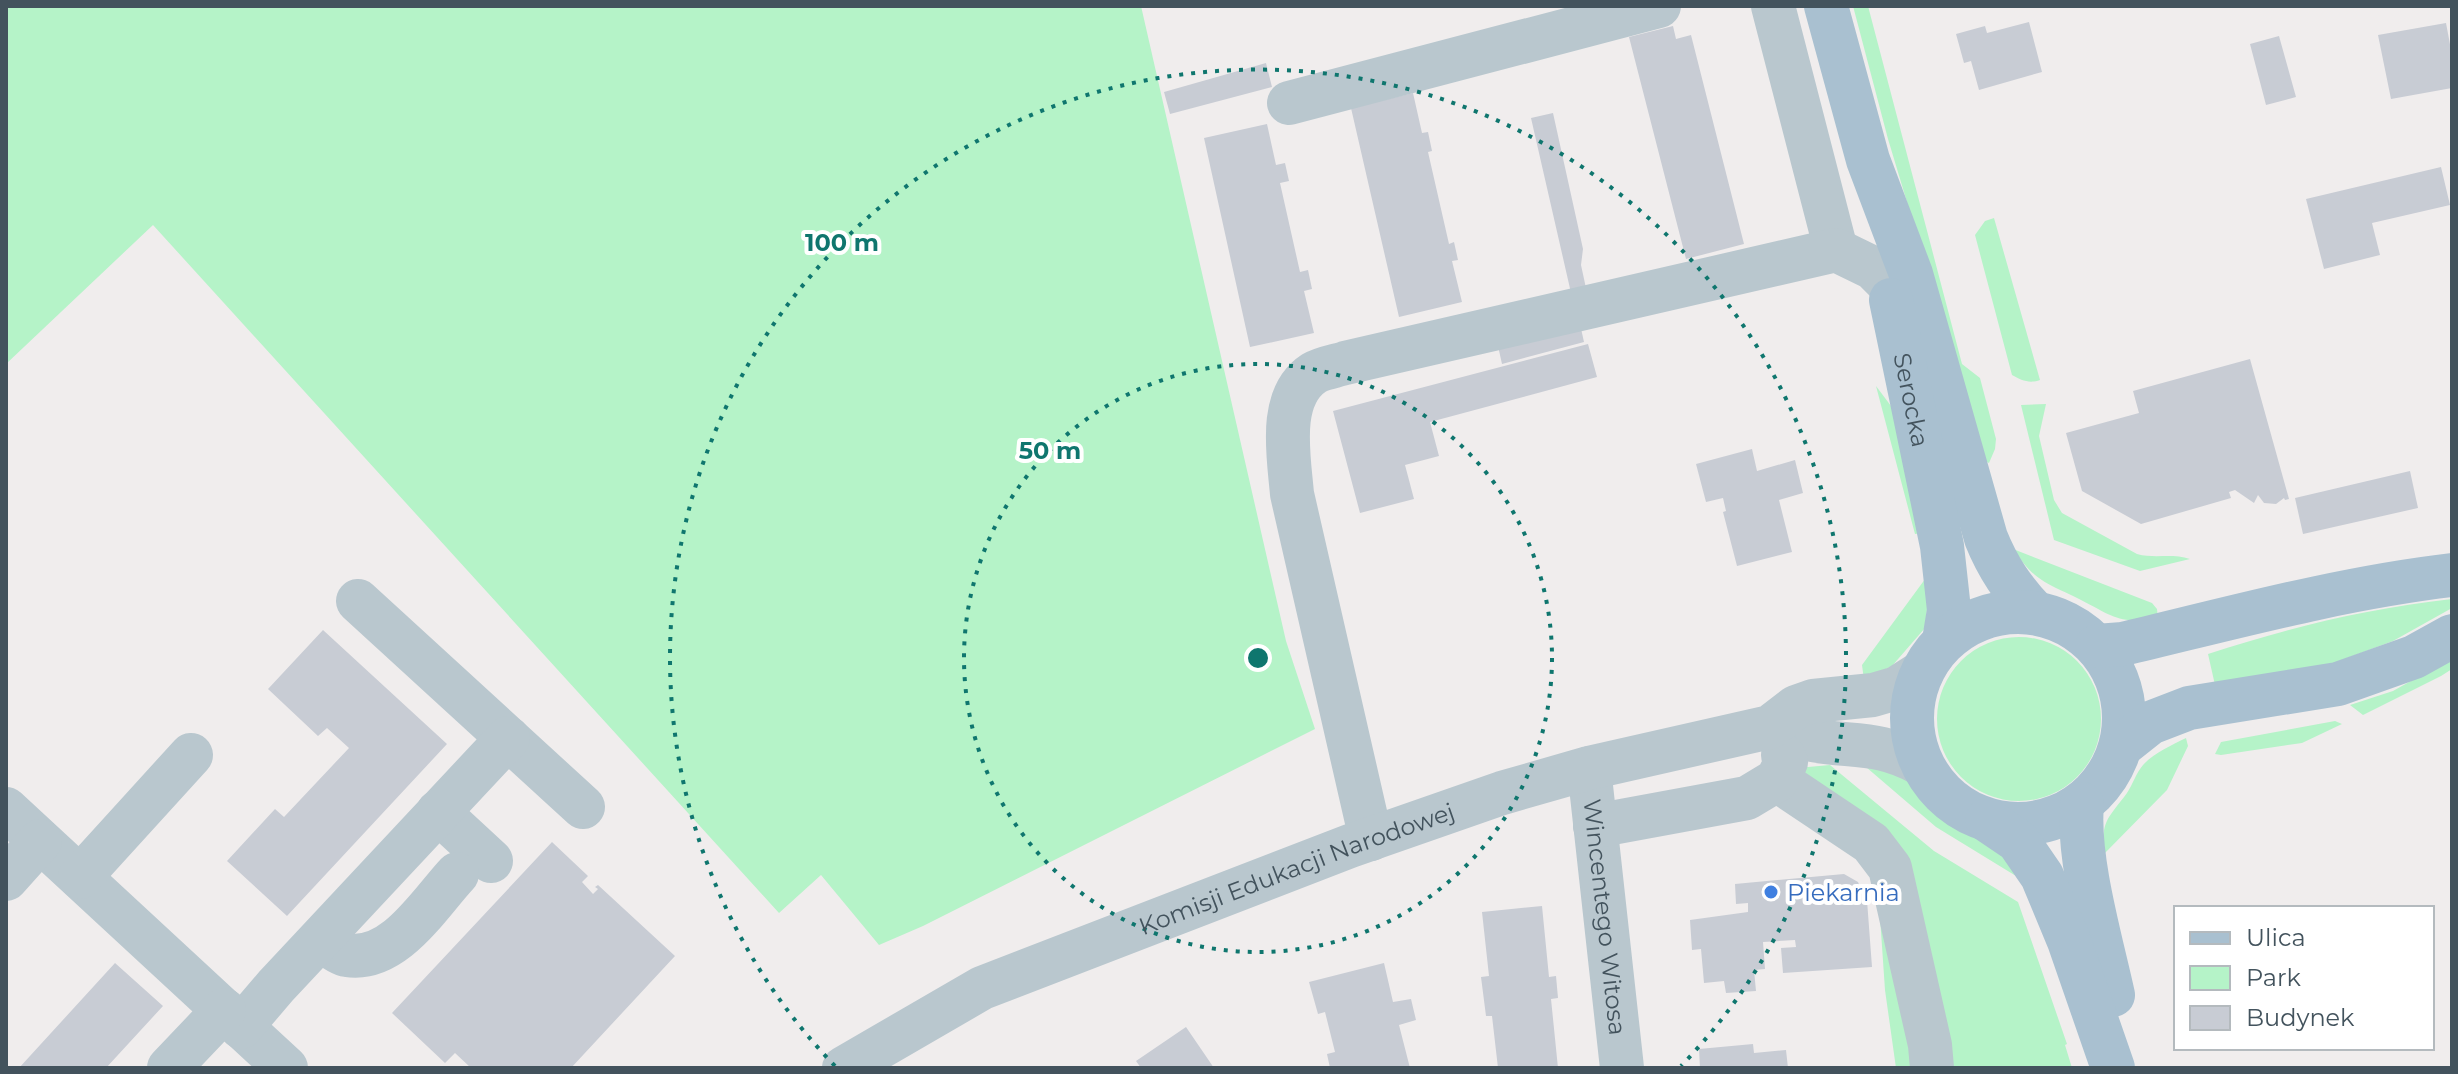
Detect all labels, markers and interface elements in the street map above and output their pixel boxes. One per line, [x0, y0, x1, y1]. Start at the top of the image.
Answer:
text: 100 m [805, 228, 879, 257]
street label: Serocka [1888, 350, 1936, 449]
text: 50 m [1019, 436, 1081, 465]
centre of rings [1244, 644, 1272, 672]
street label: Komisji Edukacji Narodowej [1135, 796, 1458, 941]
street label: Wincentego Witosa [1578, 798, 1633, 1037]
place label: Piekarnia [1787, 878, 1900, 907]
marker: Piekarnia [1762, 883, 1780, 901]
legend [2174, 906, 2434, 1050]
text: Ulica [2246, 923, 2306, 952]
text: Park [2246, 963, 2301, 992]
text: Budynek [2246, 1003, 2355, 1032]

